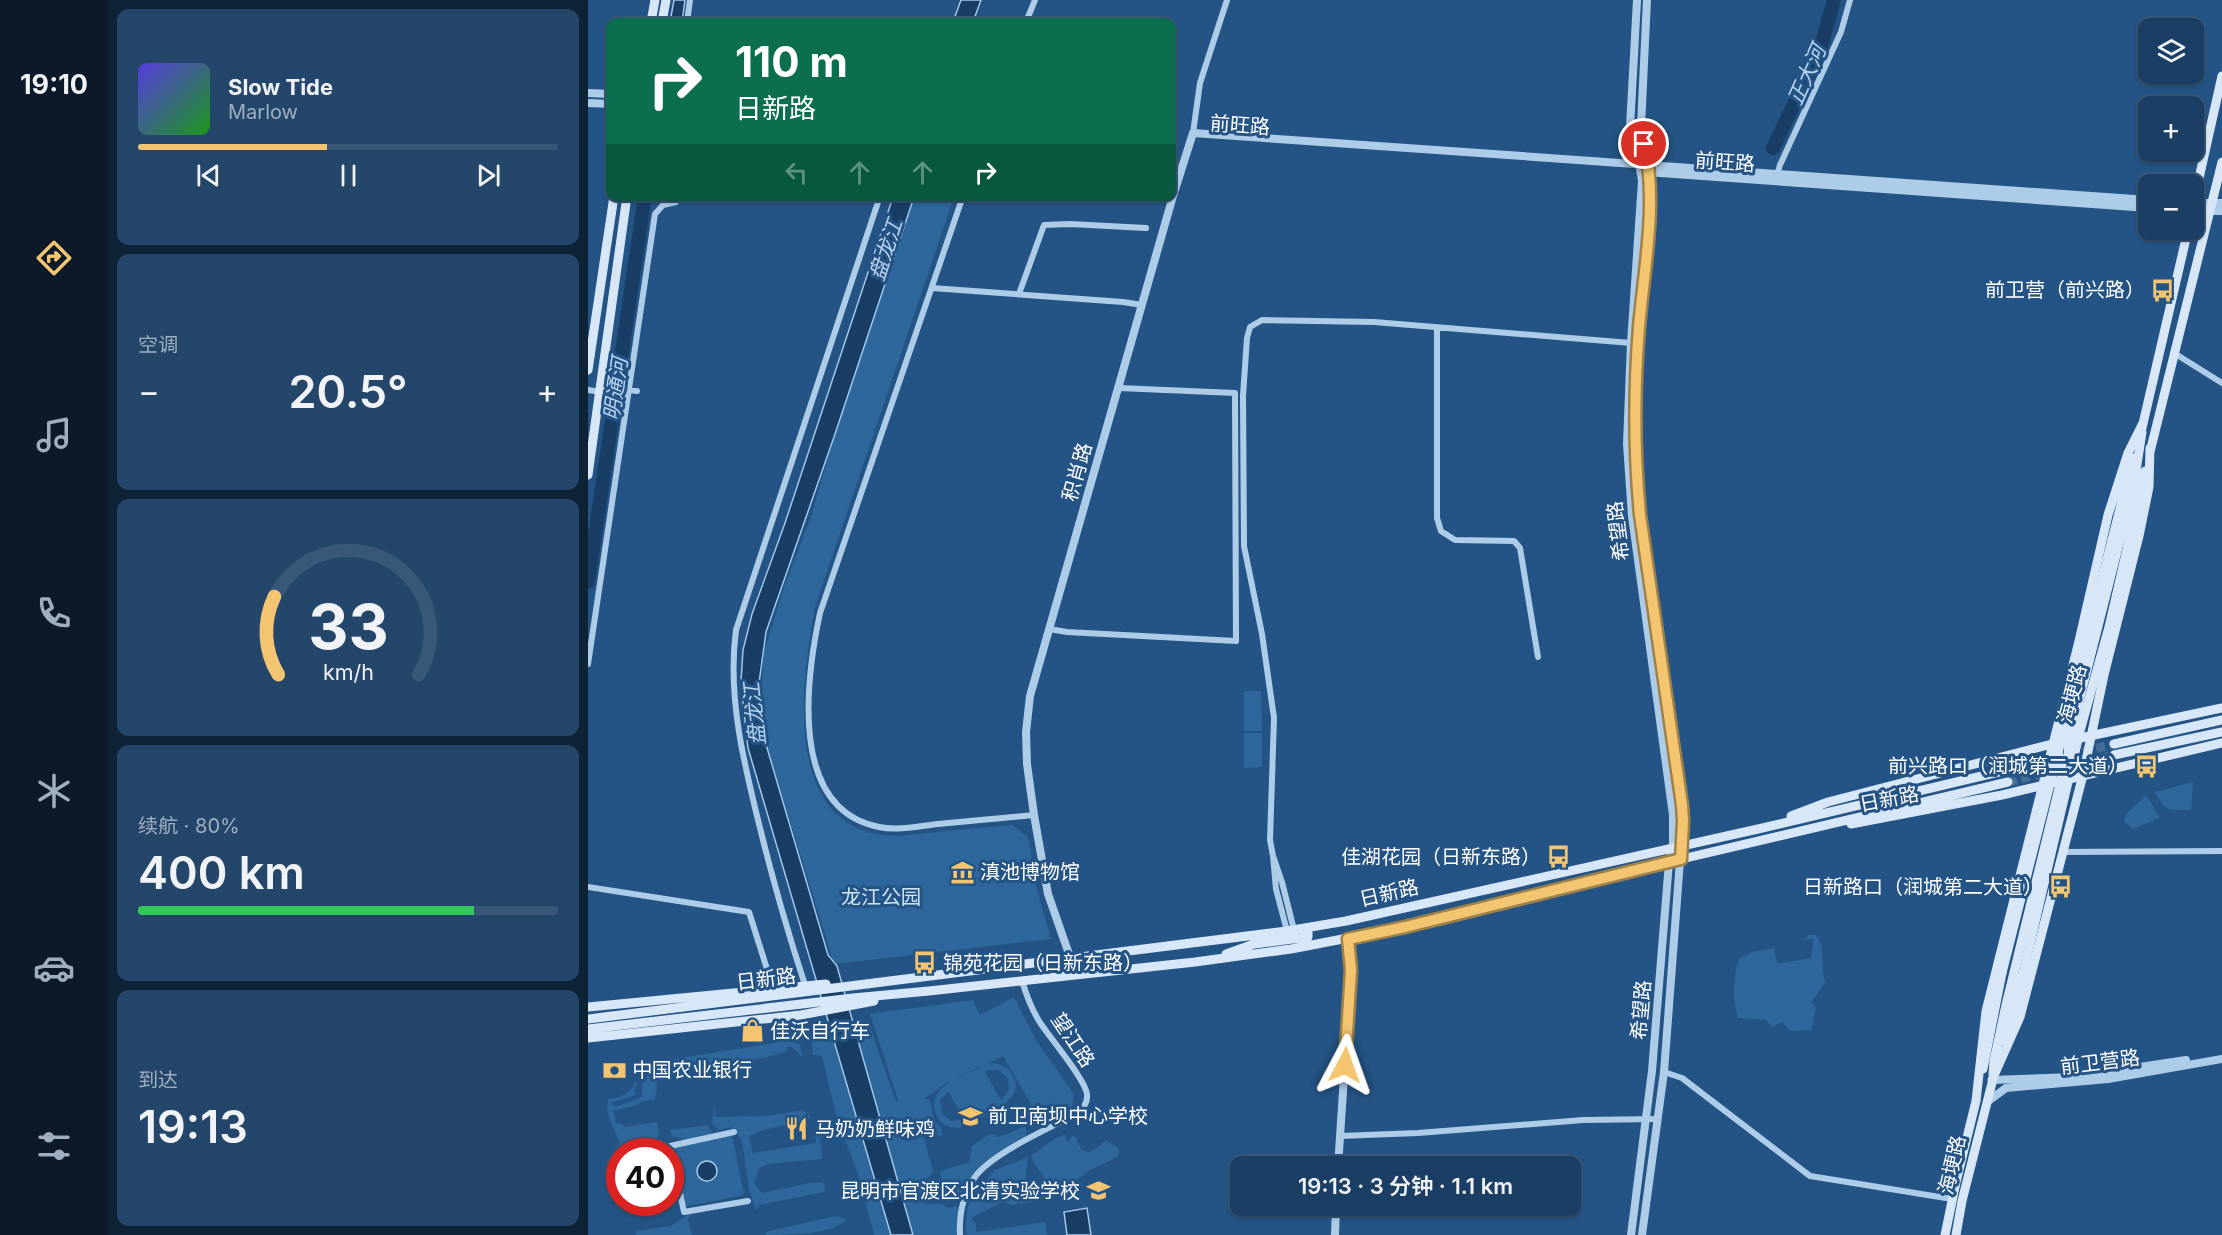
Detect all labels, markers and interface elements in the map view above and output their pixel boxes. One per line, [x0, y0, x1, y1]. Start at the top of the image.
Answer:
map controls [2138, 18, 2204, 240]
button: layers [2138, 18, 2204, 84]
text: 110 m [735, 36, 848, 87]
water label: 正大河 [1782, 37, 1832, 109]
icon: right [636, 42, 714, 120]
text: 19:10 [20, 68, 88, 101]
text: Slow Tide [228, 74, 333, 100]
text: 日新路 [735, 92, 816, 125]
button: + [2138, 96, 2204, 162]
text: Marlow [228, 100, 298, 124]
street label: 前旺路 [1209, 111, 1271, 139]
pin [1618, 118, 1669, 169]
icon: arrive [1627, 127, 1660, 160]
street label: 前旺路 [1694, 148, 1756, 176]
icon: left [780, 156, 813, 189]
icon: ahead [843, 156, 876, 189]
icon: ahead [906, 156, 939, 189]
icon: right [969, 156, 1002, 189]
icon: previous [192, 159, 225, 192]
icon: pause [332, 159, 365, 192]
icon: next [472, 159, 505, 192]
button: − [2138, 174, 2204, 240]
water label: 盘龙江 [864, 214, 908, 284]
icon: directions [33, 237, 75, 279]
bus stop icon: 前卫营（前兴路） [2150, 277, 2176, 303]
place label: 前卫营（前兴路） [1985, 278, 2145, 302]
text: 空调 [138, 333, 178, 357]
water label: 明通河 [599, 352, 633, 422]
text: 20.5° [288, 364, 408, 419]
text: − [138, 371, 160, 411]
text: + [536, 371, 558, 411]
icon: music [33, 414, 75, 456]
street label: 积肖路 [1057, 440, 1097, 504]
street label: 希望路 [1602, 500, 1634, 562]
text: 33 [308, 589, 388, 664]
icon: phone [33, 592, 75, 634]
text: km/h [323, 659, 373, 685]
street label: 海埂路 [2053, 662, 2091, 726]
water label: 盘龙江 [739, 679, 770, 747]
bus stop icon: 前兴路口（润城第二大道） [2133, 753, 2159, 779]
place label: 前兴路口（润城第二大道） [1888, 754, 2128, 778]
icon: climate [33, 770, 75, 812]
street label: 日新路 [1857, 781, 1921, 817]
text: 续航 · 80% [138, 814, 240, 838]
bus stop icon: 佳湖花园（日新东路） [1546, 844, 1572, 870]
text: 400 km [138, 845, 305, 900]
place label: 佳湖花园（日新东路） [1341, 845, 1541, 869]
museum icon: 滇池博物馆 [949, 859, 975, 885]
place label: 滇池博物馆 [980, 860, 1080, 884]
bus stop icon: 日新路口（润城第二大道） [2048, 874, 2074, 900]
street label: 日新路 [1357, 875, 1421, 911]
place label: 日新路口（润城第二大道） [1803, 875, 2043, 899]
park label: 龙江公园 [841, 885, 921, 909]
icon: car [33, 947, 75, 989]
bus stop icon: 锦苑花园（日新东路） [912, 950, 938, 976]
place label: 锦苑花园（日新东路） [943, 951, 1143, 975]
street label: 日新路 [735, 963, 797, 995]
street label: 希望路 [1626, 979, 1656, 1041]
street label: 望江路 [1046, 1008, 1100, 1072]
shop icon: 佳沃自行车 [739, 1018, 765, 1044]
place label: 佳沃自行车 [770, 1019, 870, 1043]
position arrow [1313, 1033, 1377, 1097]
street label: 前卫营路 [2059, 1045, 2141, 1079]
bank icon: 中国农业银行 [601, 1057, 627, 1083]
place label: 中国农业银行 [632, 1058, 752, 1082]
text: 到达 [138, 1068, 178, 1092]
text: 19:13 [138, 1099, 248, 1154]
school or university icon: 前卫南坝中心学校 [957, 1103, 983, 1129]
place label: 前卫南坝中心学校 [988, 1104, 1148, 1128]
restaurant icon: 马奶奶鲜味鸡 [784, 1116, 810, 1142]
place label: 马奶奶鲜味鸡 [815, 1117, 935, 1141]
icon: filters [33, 1125, 75, 1167]
street label: 海埂路 [1934, 1133, 1970, 1197]
speed limit sign: 40 [606, 1138, 684, 1216]
text: 19:13 · 3 分钟 · 1.1 km [1298, 1173, 1513, 1199]
school or university icon: 昆明市官渡区北清实验学校 [1085, 1178, 1111, 1204]
place label: 昆明市官渡区北清实验学校 [840, 1179, 1080, 1203]

